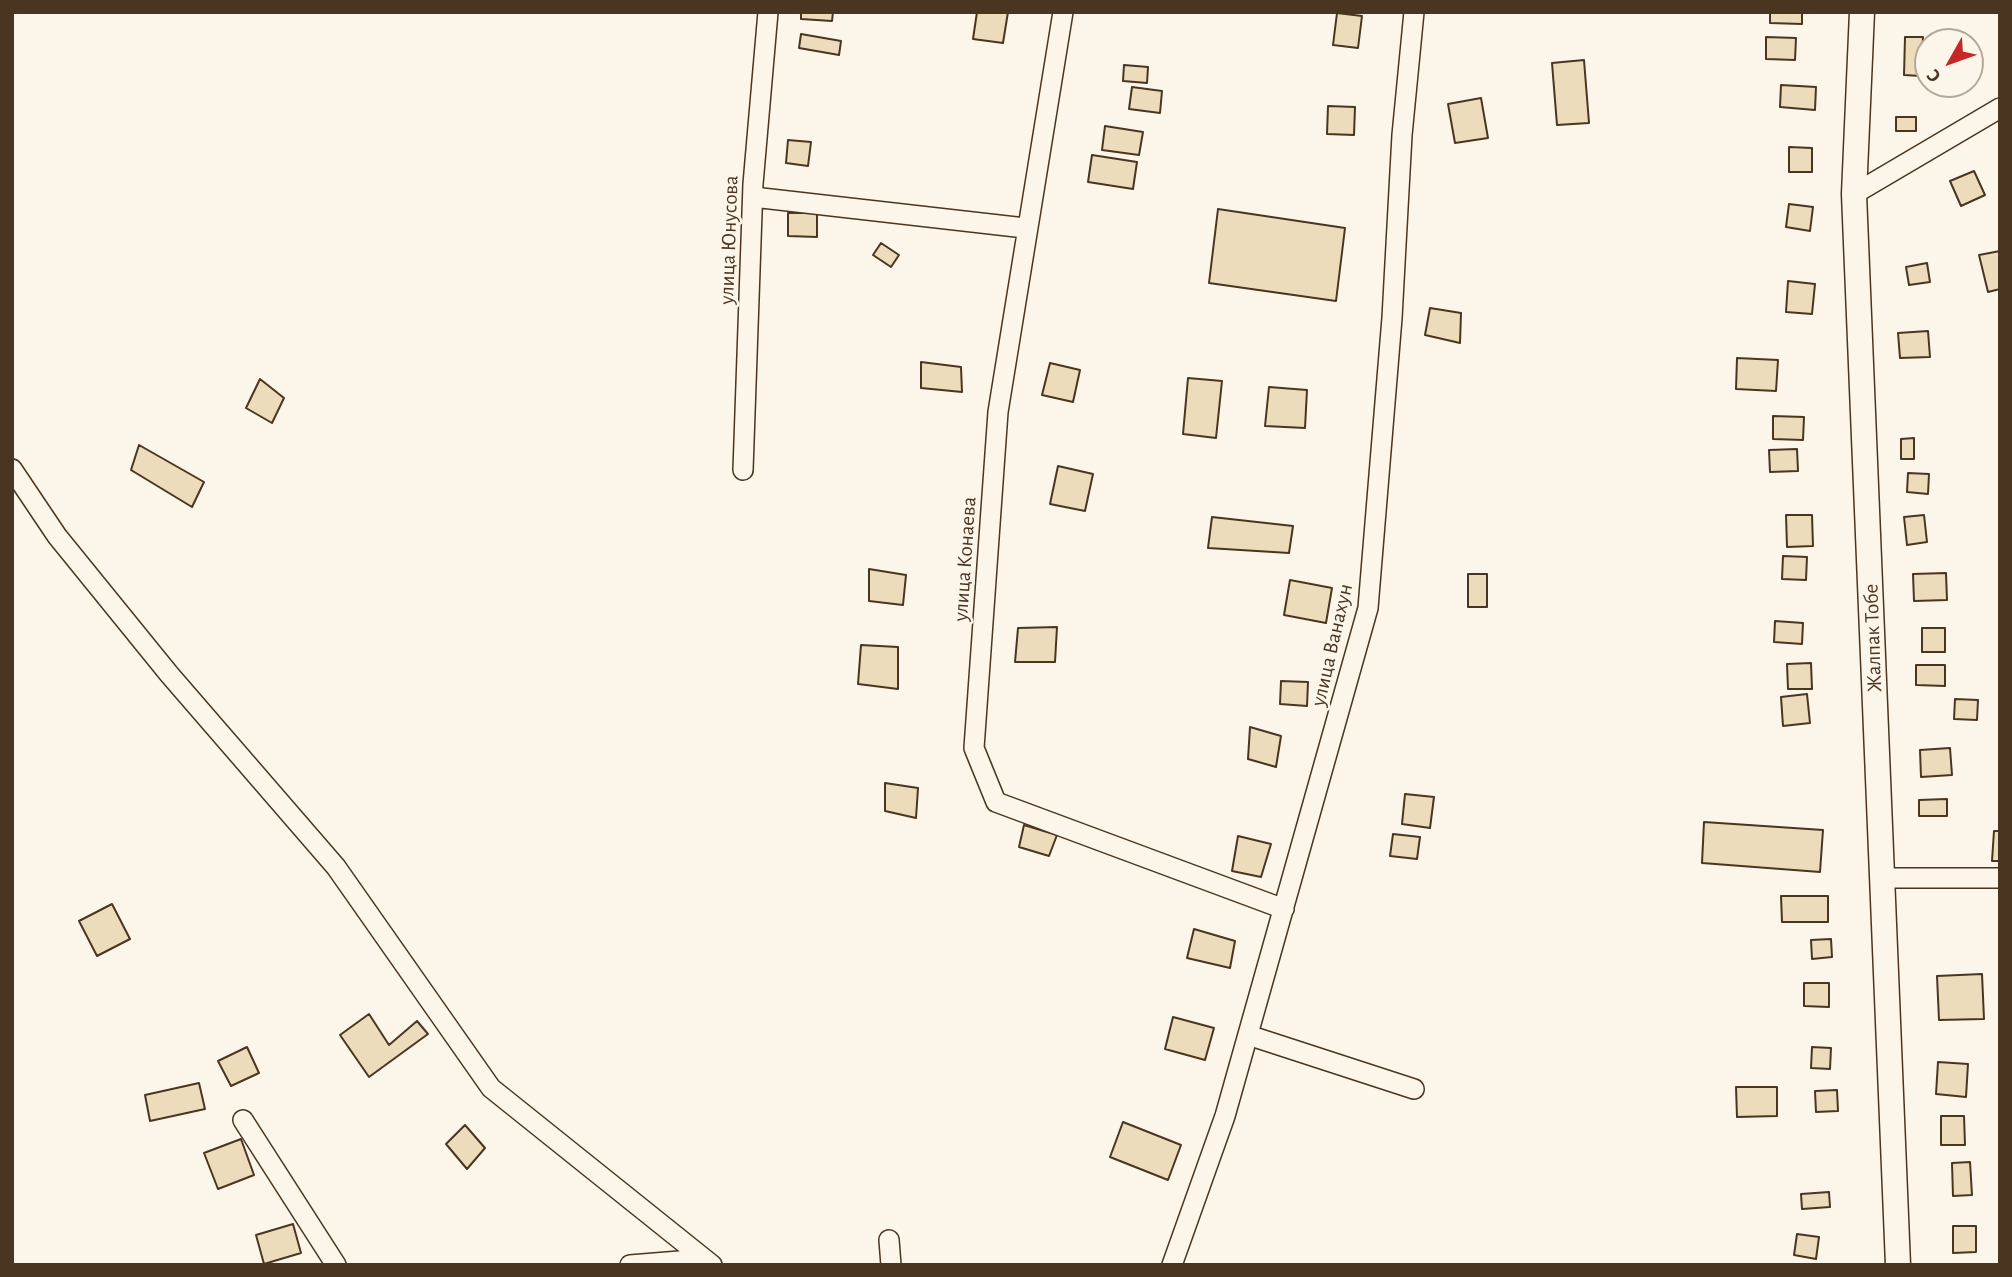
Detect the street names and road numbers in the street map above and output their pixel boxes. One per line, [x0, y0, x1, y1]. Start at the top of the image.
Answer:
street label: улица Юнусова [714, 175, 744, 305]
street label: улица Конаева [948, 496, 982, 622]
street label: улица Ванахун [1306, 581, 1358, 709]
street label: Жалпак Тобе [1859, 583, 1887, 693]

